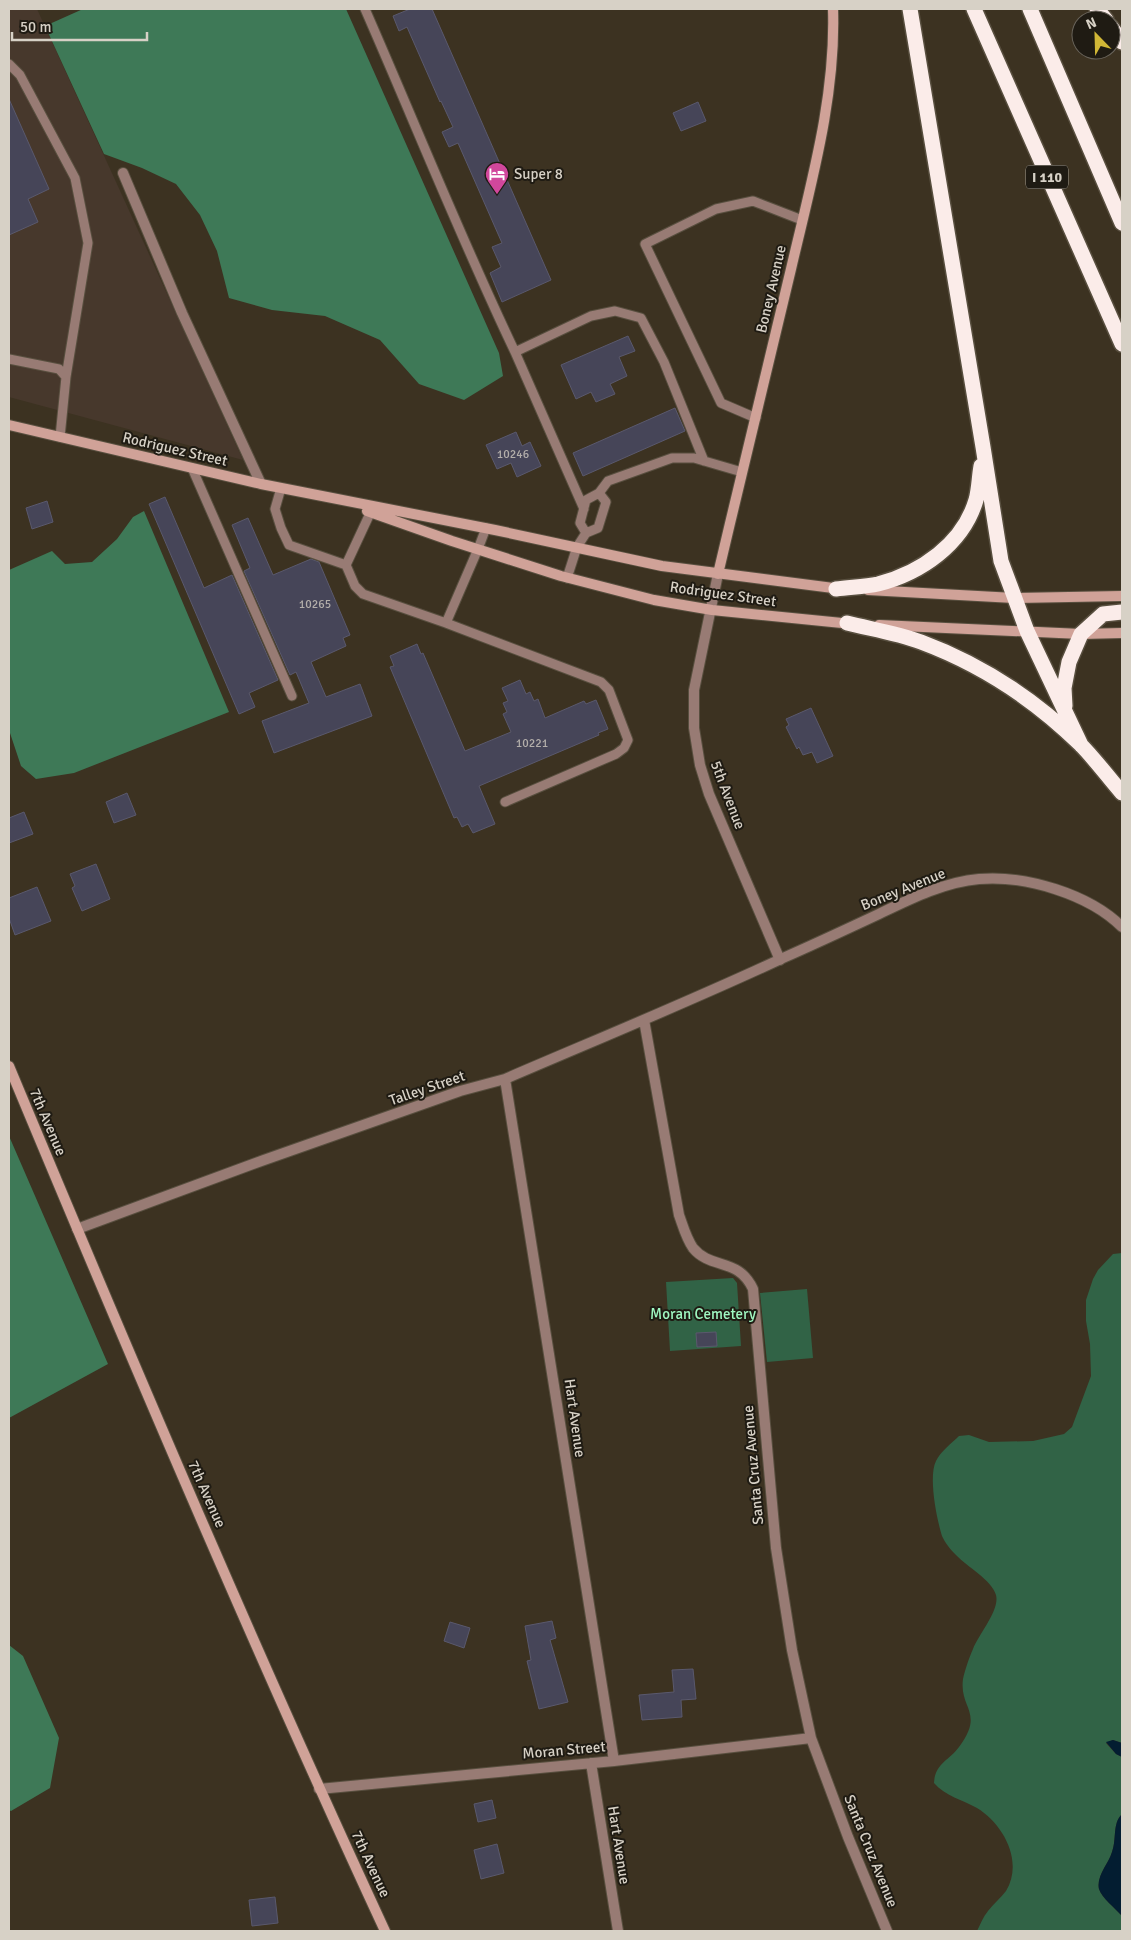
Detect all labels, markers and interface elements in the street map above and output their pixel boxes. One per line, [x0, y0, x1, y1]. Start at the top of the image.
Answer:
scale bar [12, 10, 148, 42]
north arrow [1071, 10, 1121, 60]
text: N [1083, 14, 1099, 33]
text: 50 m [20, 18, 51, 36]
hotel icon: Super 8 [484, 161, 510, 195]
place label: Super 8 [514, 165, 563, 183]
road number: I 110 [1026, 166, 1068, 188]
street label: Boney Avenue [752, 243, 790, 335]
street label: Rodriguez Street [121, 428, 229, 470]
house number: 10246 [497, 447, 529, 462]
street label: Rodriguez Street [669, 578, 777, 610]
house number: 10265 [299, 597, 331, 612]
house number: 10221 [516, 736, 548, 751]
street label: 5th Avenue [707, 758, 749, 832]
street label: Boney Avenue [858, 864, 948, 914]
street label: Talley Street [387, 1067, 467, 1109]
street label: 7th Avenue [26, 1085, 70, 1159]
park label: Moran Cemetery [650, 1305, 756, 1323]
street label: Hart Avenue [561, 1378, 589, 1458]
street label: Santa Cruz Avenue [739, 1404, 767, 1526]
street label: 7th Avenue [184, 1458, 230, 1530]
street label: Moran Street [522, 1737, 606, 1763]
street label: Santa Cruz Avenue [840, 1792, 902, 1910]
street label: Hart Avenue [604, 1805, 634, 1885]
street label: 7th Avenue [348, 1828, 394, 1900]

